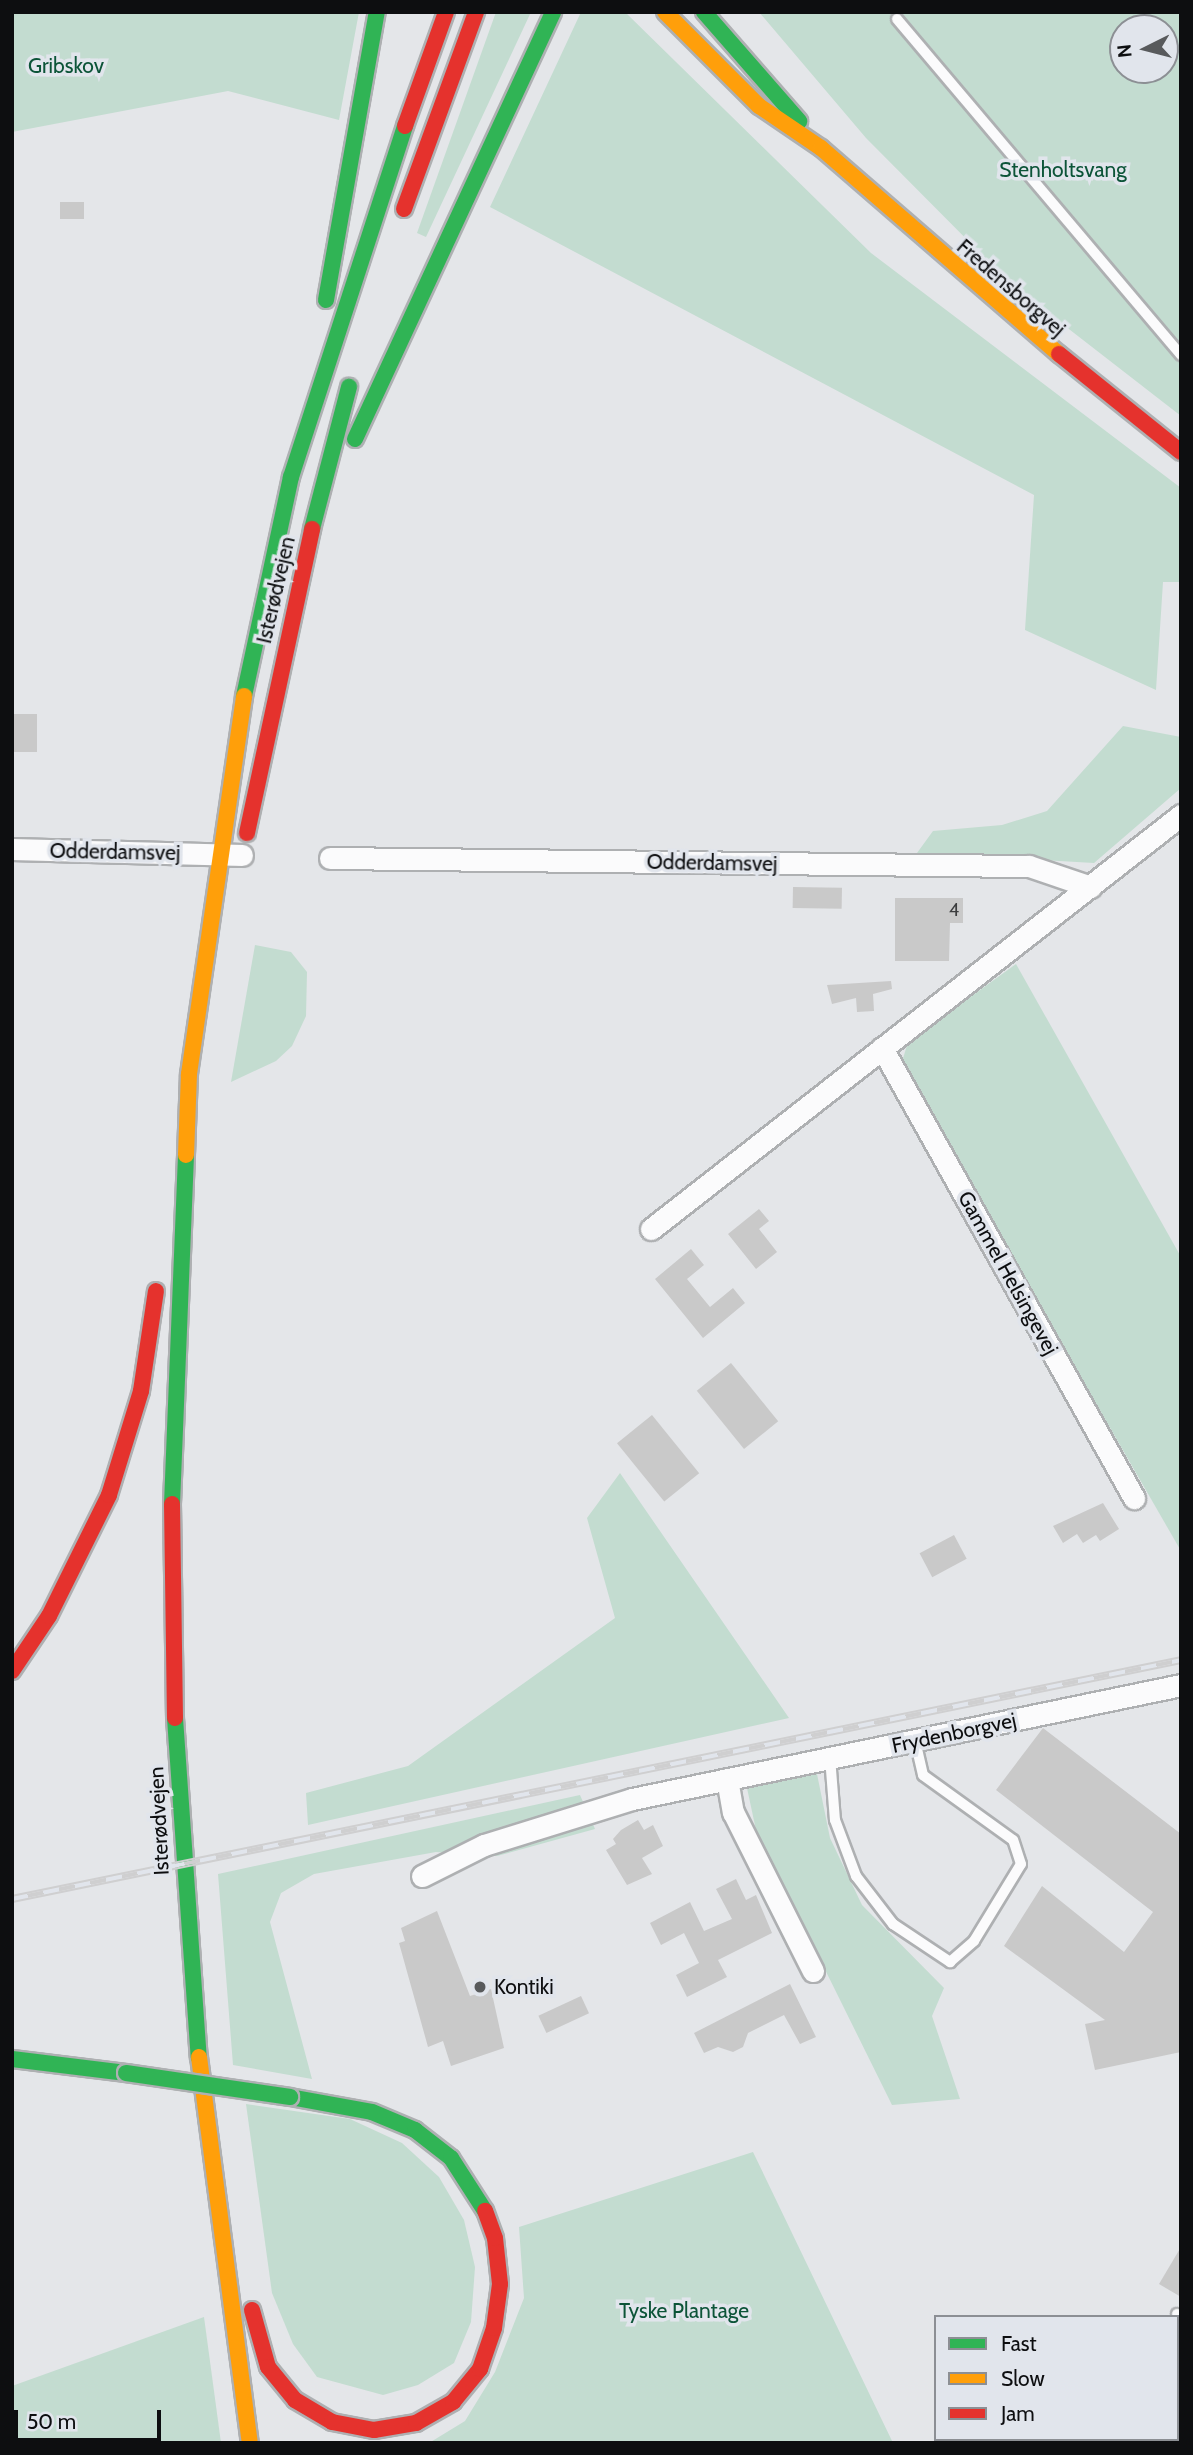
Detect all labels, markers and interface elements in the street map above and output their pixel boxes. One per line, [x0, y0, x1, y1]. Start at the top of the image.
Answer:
north arrow [1109, 14, 1179, 84]
text: N [1112, 43, 1137, 59]
park label: Gribskov [28, 53, 104, 79]
park label: Stenholtsvang [999, 157, 1127, 183]
street label: Fredensborgvej [952, 234, 1070, 342]
street label: Isterødvejen [251, 534, 301, 646]
street label: Odderdamsvej [49, 838, 181, 866]
street label: Odderdamsvej [646, 849, 778, 877]
house number: 4 [949, 899, 959, 921]
street label: Gammel Helsingevej [953, 1187, 1063, 1359]
street label: Frydenborgvej [889, 1708, 1019, 1758]
street label: Isterødvejen [144, 1766, 174, 1876]
place label: Kontiki [494, 1974, 554, 2000]
marker: Kontiki [472, 1979, 488, 1995]
park label: Tyske Plantage [619, 2298, 749, 2324]
legend [934, 2315, 1179, 2441]
text: Fast [1001, 2331, 1037, 2356]
text: Slow [1001, 2366, 1045, 2391]
scale bar [18, 2396, 164, 2440]
text: Jam [1001, 2401, 1035, 2426]
text: 50 m [27, 2409, 76, 2434]

